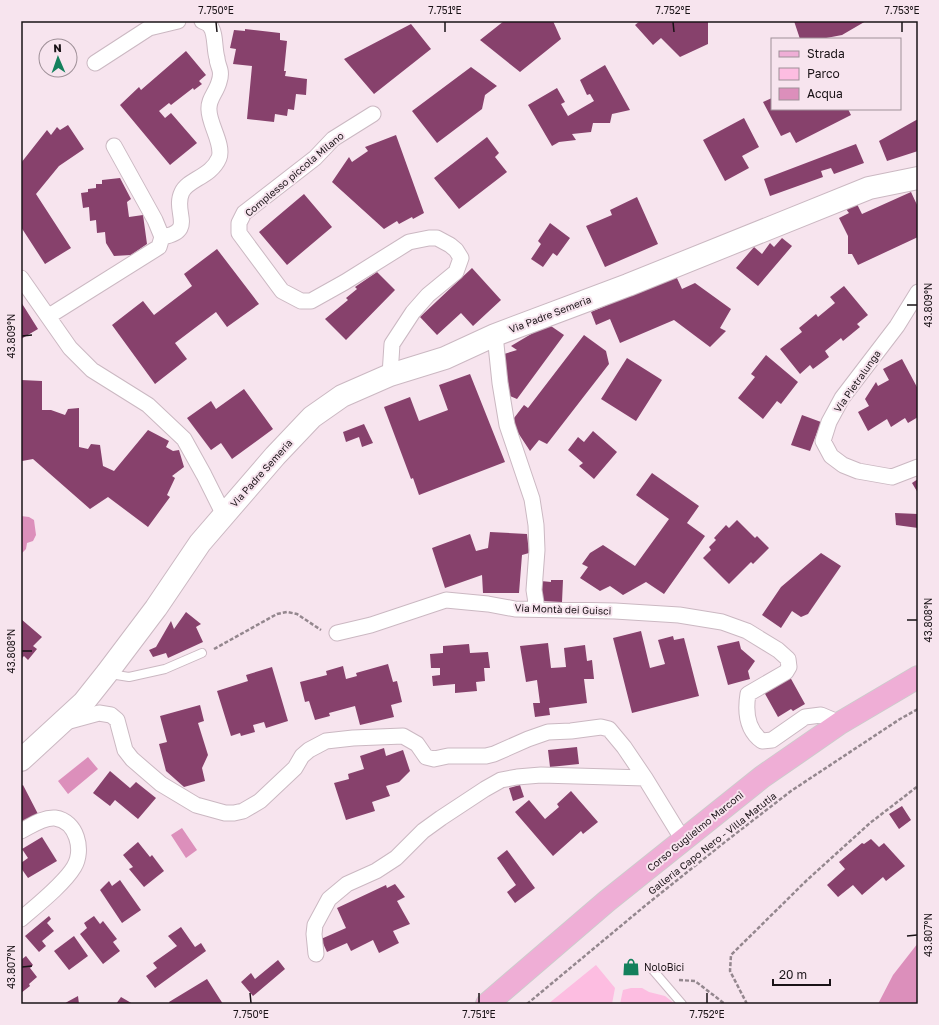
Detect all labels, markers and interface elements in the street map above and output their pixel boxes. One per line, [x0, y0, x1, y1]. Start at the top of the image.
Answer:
text: 7.750°E [198, 4, 234, 16]
text: 7.751°E [428, 4, 462, 16]
text: 7.752°E [655, 4, 691, 16]
text: 7.753°E [884, 4, 920, 16]
north arrow [38, 38, 78, 78]
legend [771, 38, 901, 110]
text: N [53, 41, 62, 54]
text: Strada [807, 46, 845, 61]
text: Parco [807, 66, 840, 81]
text: Acqua [807, 86, 843, 101]
street label: Complesso piccola Milano [242, 129, 346, 219]
text: 43.809°N [922, 283, 934, 327]
street label: Via Padre Semeria [507, 293, 593, 335]
text: 43.809°N [5, 314, 17, 358]
street label: Via Pietralunga [831, 348, 883, 414]
street label: Via Padre Semeria [227, 437, 295, 509]
text: 43.808°N [922, 598, 934, 642]
street label: Via Montà dei Guisci [514, 601, 612, 617]
text: 43.808°N [5, 629, 17, 673]
street label: Corso Guglielmo Marconi [644, 788, 746, 874]
street label: Galleria Capo Nero - Villa Matutia [646, 789, 778, 897]
text: 43.807°N [922, 913, 934, 957]
text: 43.807°N [5, 945, 17, 989]
shop icon: NoloBici [621, 957, 641, 977]
place label: NoloBici [644, 961, 684, 973]
scale bar [773, 961, 830, 987]
text: 20 m [779, 967, 807, 982]
text: 7.750°E [233, 1008, 269, 1020]
text: 7.751°E [462, 1008, 496, 1020]
text: 7.752°E [689, 1008, 725, 1020]

